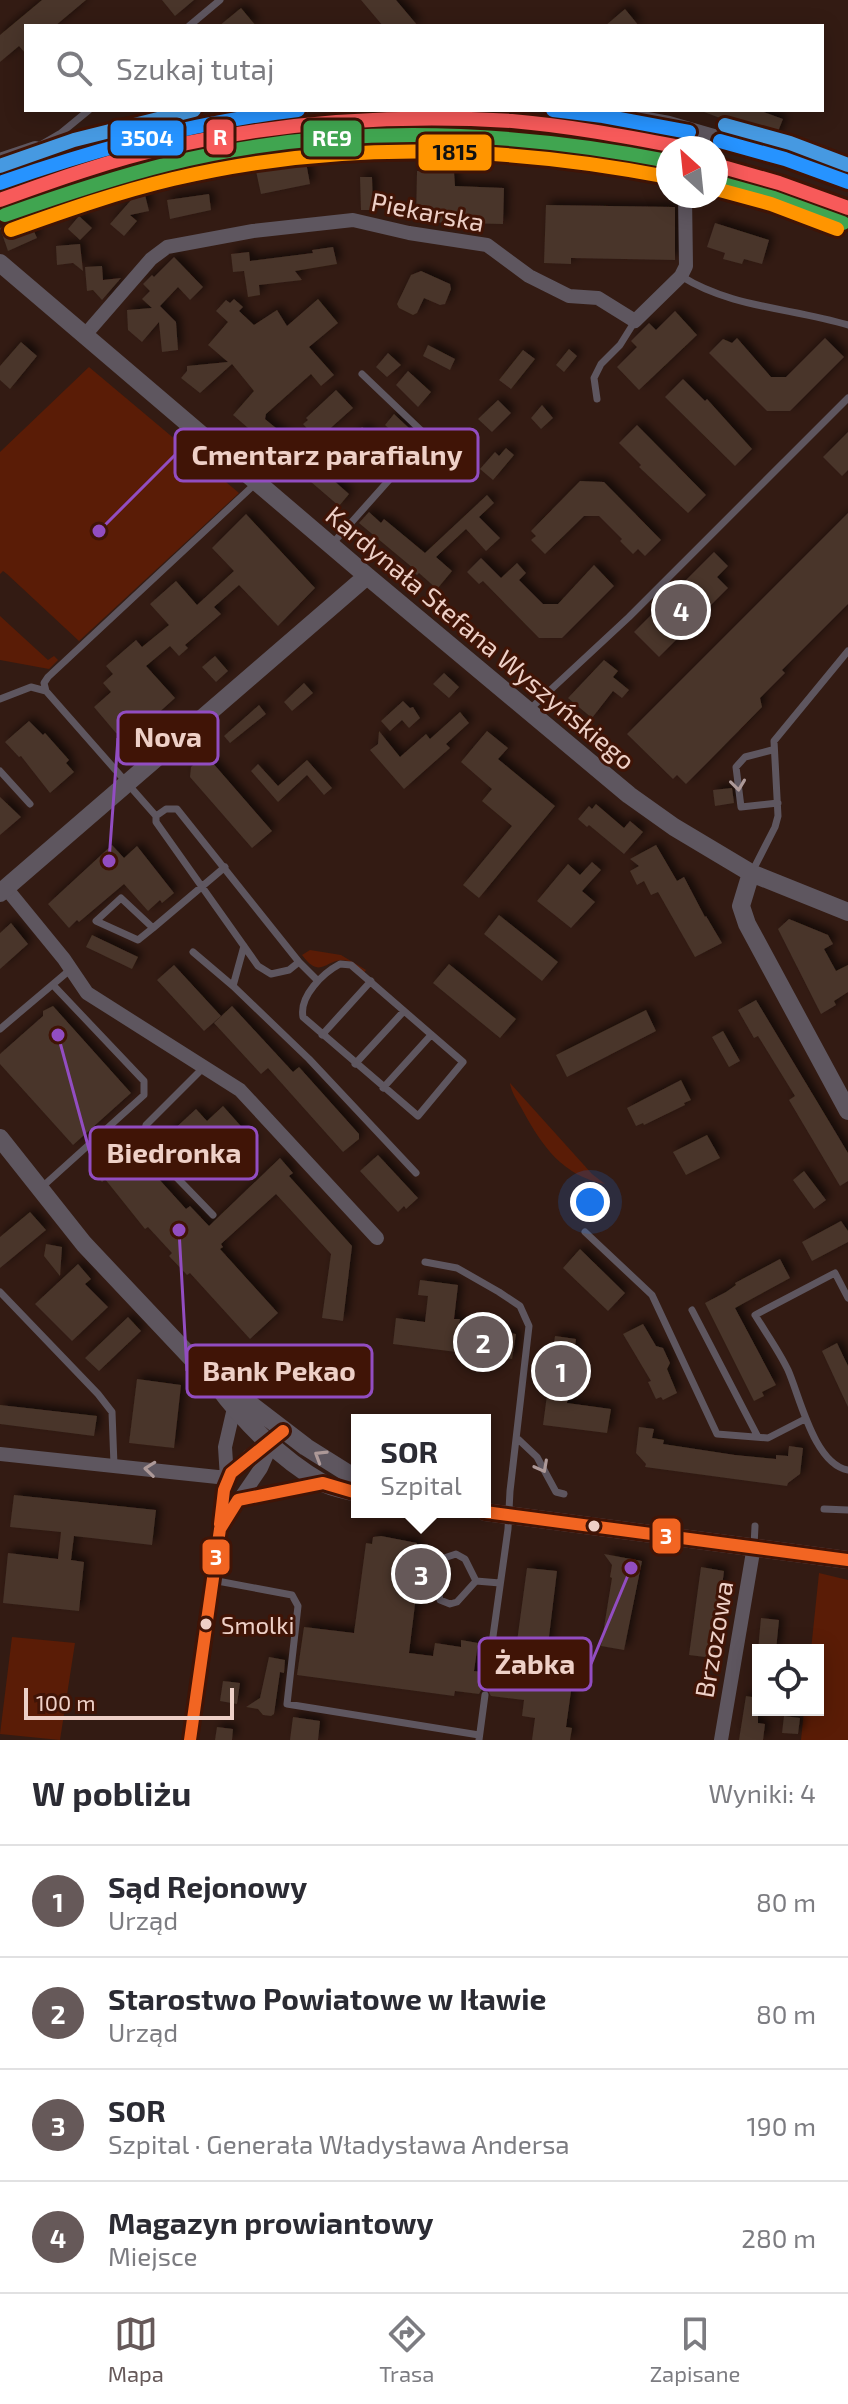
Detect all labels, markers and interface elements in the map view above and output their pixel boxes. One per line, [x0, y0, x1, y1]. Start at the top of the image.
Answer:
search box [24, 24, 824, 112]
icon: search [52, 46, 96, 90]
text: Szukaj tutaj [116, 50, 275, 86]
line badge: R [205, 118, 235, 156]
line badge: 3504 [109, 119, 185, 157]
line badge: RE9 [302, 119, 363, 158]
text: R [213, 123, 227, 149]
text: 3504 [121, 124, 173, 150]
text: RE9 [312, 124, 352, 150]
line badge: 1815 [417, 133, 493, 172]
north arrow [656, 136, 728, 208]
text: 1815 [433, 138, 477, 164]
street label: Piekarska [369, 185, 487, 237]
callout: Cmentarz parafialny [175, 429, 478, 481]
text: Cmentarz parafialny [191, 437, 463, 471]
street label: Kardynała Stefana Wyszyńskiego [320, 499, 642, 775]
pin: 4 [655, 580, 707, 640]
callout: Nova [118, 712, 218, 764]
text: Nova [134, 719, 202, 753]
one-way arrow [730, 779, 747, 792]
callout: Biedronka [90, 1127, 257, 1179]
text: Biedronka [107, 1135, 241, 1169]
your location [570, 1182, 610, 1222]
pin: 2 [457, 1312, 509, 1372]
pin: 1 [535, 1341, 587, 1401]
callout: Bank Pekao [187, 1345, 372, 1397]
text: Bank Pekao [202, 1353, 356, 1387]
popup [351, 1414, 491, 1518]
text: SOR [380, 1433, 438, 1469]
one-way arrow [314, 1450, 329, 1465]
one-way arrow [532, 1459, 547, 1473]
one-way arrow [143, 1460, 156, 1477]
text: Szpital [380, 1469, 462, 1500]
line badge: 3 [651, 1517, 682, 1555]
unlabelled marker [586, 1518, 602, 1534]
text: 3 [660, 1522, 672, 1548]
line badge: 3 [201, 1538, 231, 1576]
text: 3 [210, 1543, 222, 1569]
pin: 3 [395, 1544, 447, 1604]
street label: Brzozowa [687, 1578, 739, 1700]
place label: Smolki [221, 1610, 294, 1639]
marker: Smolki [198, 1616, 214, 1632]
callout: Żabka [479, 1638, 591, 1690]
map controls [752, 1644, 824, 1716]
button: locate [752, 1644, 824, 1716]
text: Żabka [495, 1646, 575, 1680]
scale bar [24, 1684, 234, 1720]
text: 100 m [36, 1689, 95, 1715]
text: W pobliżu [32, 1772, 192, 1813]
text: Wyniki: 4 [708, 1777, 816, 1808]
text: Sąd Rejonowy [108, 1868, 307, 1904]
text: 1 [52, 1886, 64, 1917]
text: 80 m [756, 1886, 816, 1917]
text: Urząd [108, 1904, 178, 1935]
text: Starostwo Powiatowe w Iławie [108, 1980, 547, 2016]
text: 2 [50, 1998, 66, 2029]
text: 80 m [756, 1998, 816, 2029]
text: Urząd [108, 2016, 178, 2047]
text: SOR [108, 2092, 166, 2128]
text: 3 [51, 2110, 65, 2141]
text: 190 m [747, 2110, 816, 2141]
text: Szpital · Generała Władysława Andersa [108, 2128, 570, 2159]
text: Magazyn prowiantowy [108, 2204, 434, 2240]
text: 4 [50, 2222, 66, 2253]
text: 280 m [741, 2222, 816, 2253]
text: Miejsce [108, 2240, 197, 2271]
tab: Mapa [108, 2312, 164, 2386]
tab: Trasa [379, 2312, 434, 2386]
tab: Zapisane [650, 2312, 740, 2386]

